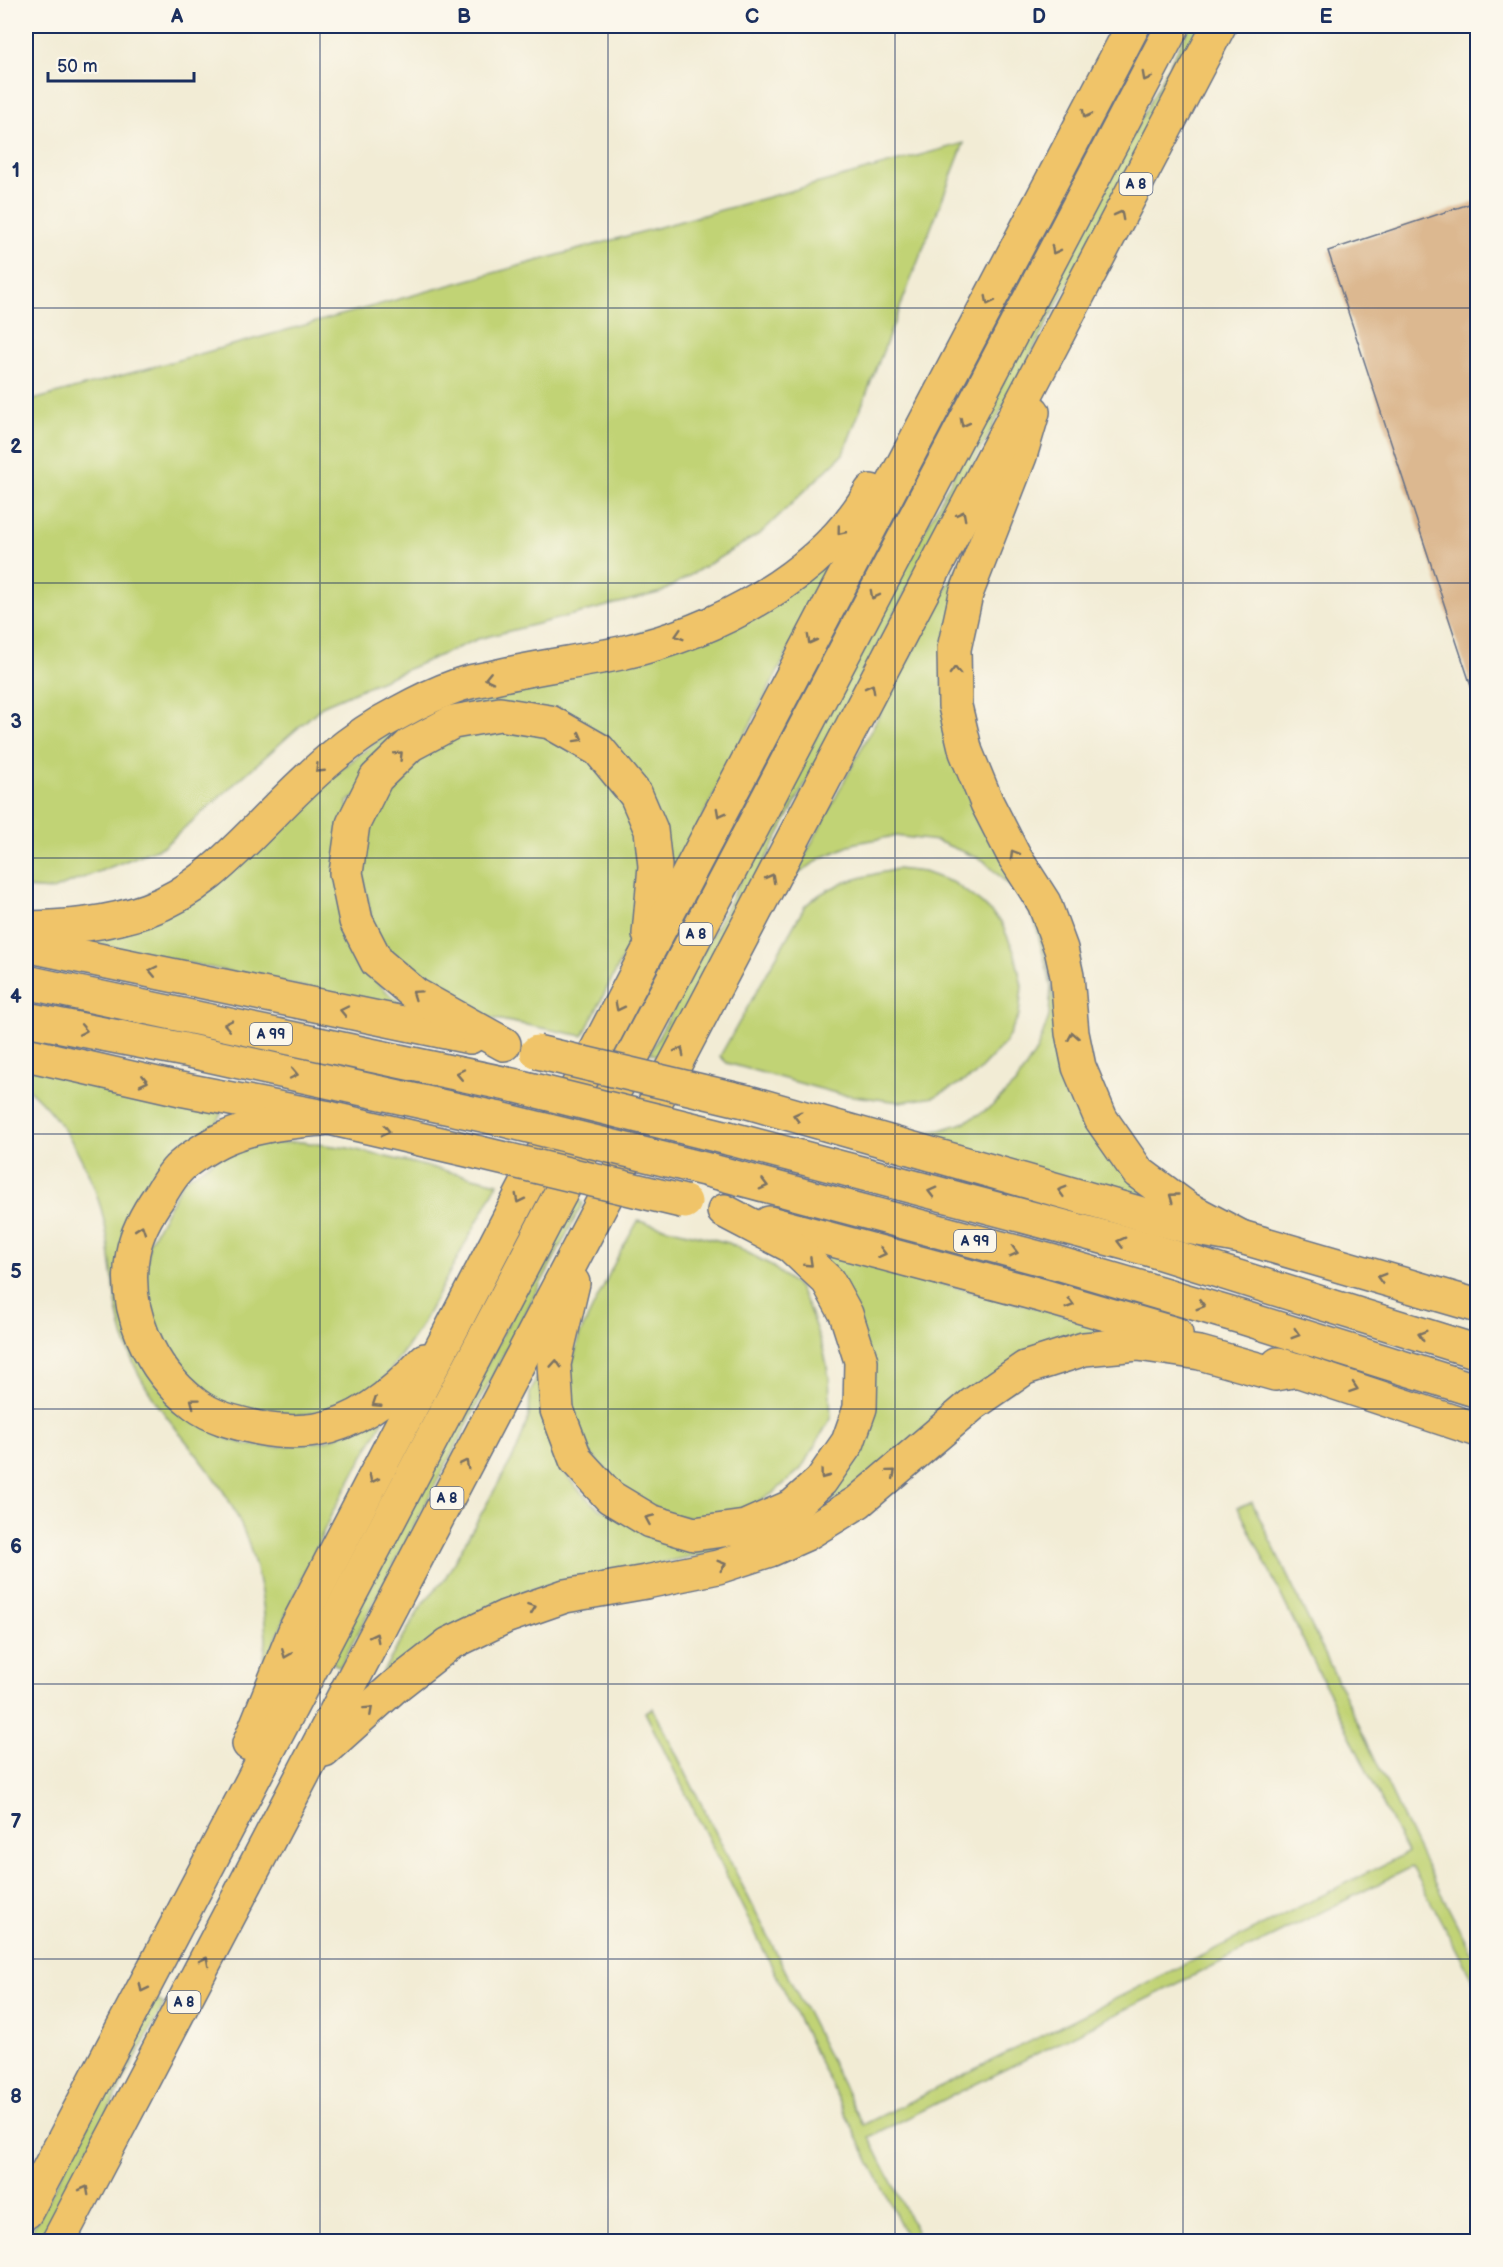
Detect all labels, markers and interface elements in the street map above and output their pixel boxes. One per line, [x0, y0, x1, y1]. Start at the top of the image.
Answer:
text: A [170, 5, 184, 29]
text: B [457, 5, 471, 29]
text: C [745, 5, 759, 29]
text: D [1032, 5, 1046, 29]
text: E [1320, 5, 1333, 29]
scale bar [48, 45, 194, 83]
text: 50 m [57, 56, 98, 77]
one-way arrow [1142, 71, 1153, 82]
one-way arrow [1082, 108, 1093, 119]
text: 1 [12, 159, 20, 183]
road number: A 8 [1120, 173, 1152, 195]
one-way arrow [1113, 211, 1124, 222]
one-way arrow [1051, 244, 1062, 254]
one-way arrow [984, 295, 996, 306]
one-way arrow [960, 416, 971, 427]
text: 2 [10, 435, 22, 459]
one-way arrow [955, 511, 966, 522]
one-way arrow [837, 524, 848, 535]
one-way arrow [870, 589, 881, 599]
one-way arrow [674, 628, 685, 640]
one-way arrow [807, 634, 818, 645]
one-way arrow [948, 667, 961, 676]
one-way arrow [484, 671, 494, 684]
one-way arrow [864, 684, 875, 694]
text: 3 [10, 710, 22, 734]
one-way arrow [572, 731, 583, 742]
one-way arrow [391, 752, 402, 763]
one-way arrow [315, 762, 326, 773]
one-way arrow [716, 807, 727, 817]
one-way arrow [1010, 850, 1021, 860]
one-way arrow [764, 874, 775, 885]
road number: A 8 [680, 923, 712, 945]
one-way arrow [148, 965, 158, 978]
text: 4 [10, 985, 22, 1009]
one-way arrow [412, 990, 423, 1001]
one-way arrow [615, 1001, 626, 1011]
one-way arrow [339, 1005, 349, 1018]
one-way arrow [223, 1019, 233, 1032]
one-way arrow [78, 1023, 88, 1036]
road number: A 99 [250, 1023, 292, 1045]
one-way arrow [1067, 1031, 1080, 1041]
one-way arrow [673, 1046, 685, 1057]
one-way arrow [289, 1067, 299, 1080]
one-way arrow [455, 1068, 465, 1081]
one-way arrow [139, 1073, 149, 1086]
one-way arrow [792, 1110, 802, 1123]
one-way arrow [381, 1124, 391, 1137]
one-way arrow [759, 1178, 769, 1191]
one-way arrow [1057, 1186, 1068, 1198]
one-way arrow [928, 1187, 938, 1199]
one-way arrow [515, 1192, 526, 1203]
one-way arrow [1168, 1193, 1179, 1204]
one-way arrow [133, 1224, 146, 1235]
road number: A 99 [954, 1230, 996, 1252]
one-way arrow [1116, 1237, 1127, 1249]
one-way arrow [1008, 1244, 1018, 1257]
one-way arrow [876, 1246, 887, 1258]
one-way arrow [802, 1256, 812, 1267]
text: 5 [10, 1260, 22, 1284]
one-way arrow [1376, 1273, 1387, 1285]
one-way arrow [1064, 1297, 1075, 1309]
one-way arrow [1195, 1298, 1206, 1310]
one-way arrow [1290, 1327, 1301, 1339]
one-way arrow [1417, 1330, 1428, 1342]
one-way arrow [549, 1360, 562, 1369]
one-way arrow [1348, 1381, 1359, 1394]
one-way arrow [372, 1396, 383, 1407]
one-way arrow [190, 1399, 201, 1410]
one-way arrow [458, 1459, 469, 1470]
one-way arrow [820, 1469, 831, 1480]
one-way arrow [885, 1469, 896, 1480]
one-way arrow [369, 1473, 381, 1484]
road number: A 8 [430, 1487, 464, 1509]
one-way arrow [645, 1515, 656, 1527]
text: 6 [10, 1535, 22, 1559]
one-way arrow [716, 1560, 727, 1572]
one-way arrow [526, 1602, 537, 1615]
one-way arrow [368, 1632, 379, 1643]
one-way arrow [281, 1647, 293, 1658]
one-way arrow [362, 1706, 373, 1717]
text: 7 [10, 1810, 22, 1834]
one-way arrow [198, 1957, 209, 1968]
one-way arrow [139, 1982, 150, 1992]
road number: A 8 [168, 1991, 201, 2013]
text: 8 [10, 2085, 22, 2109]
one-way arrow [78, 2185, 89, 2196]

